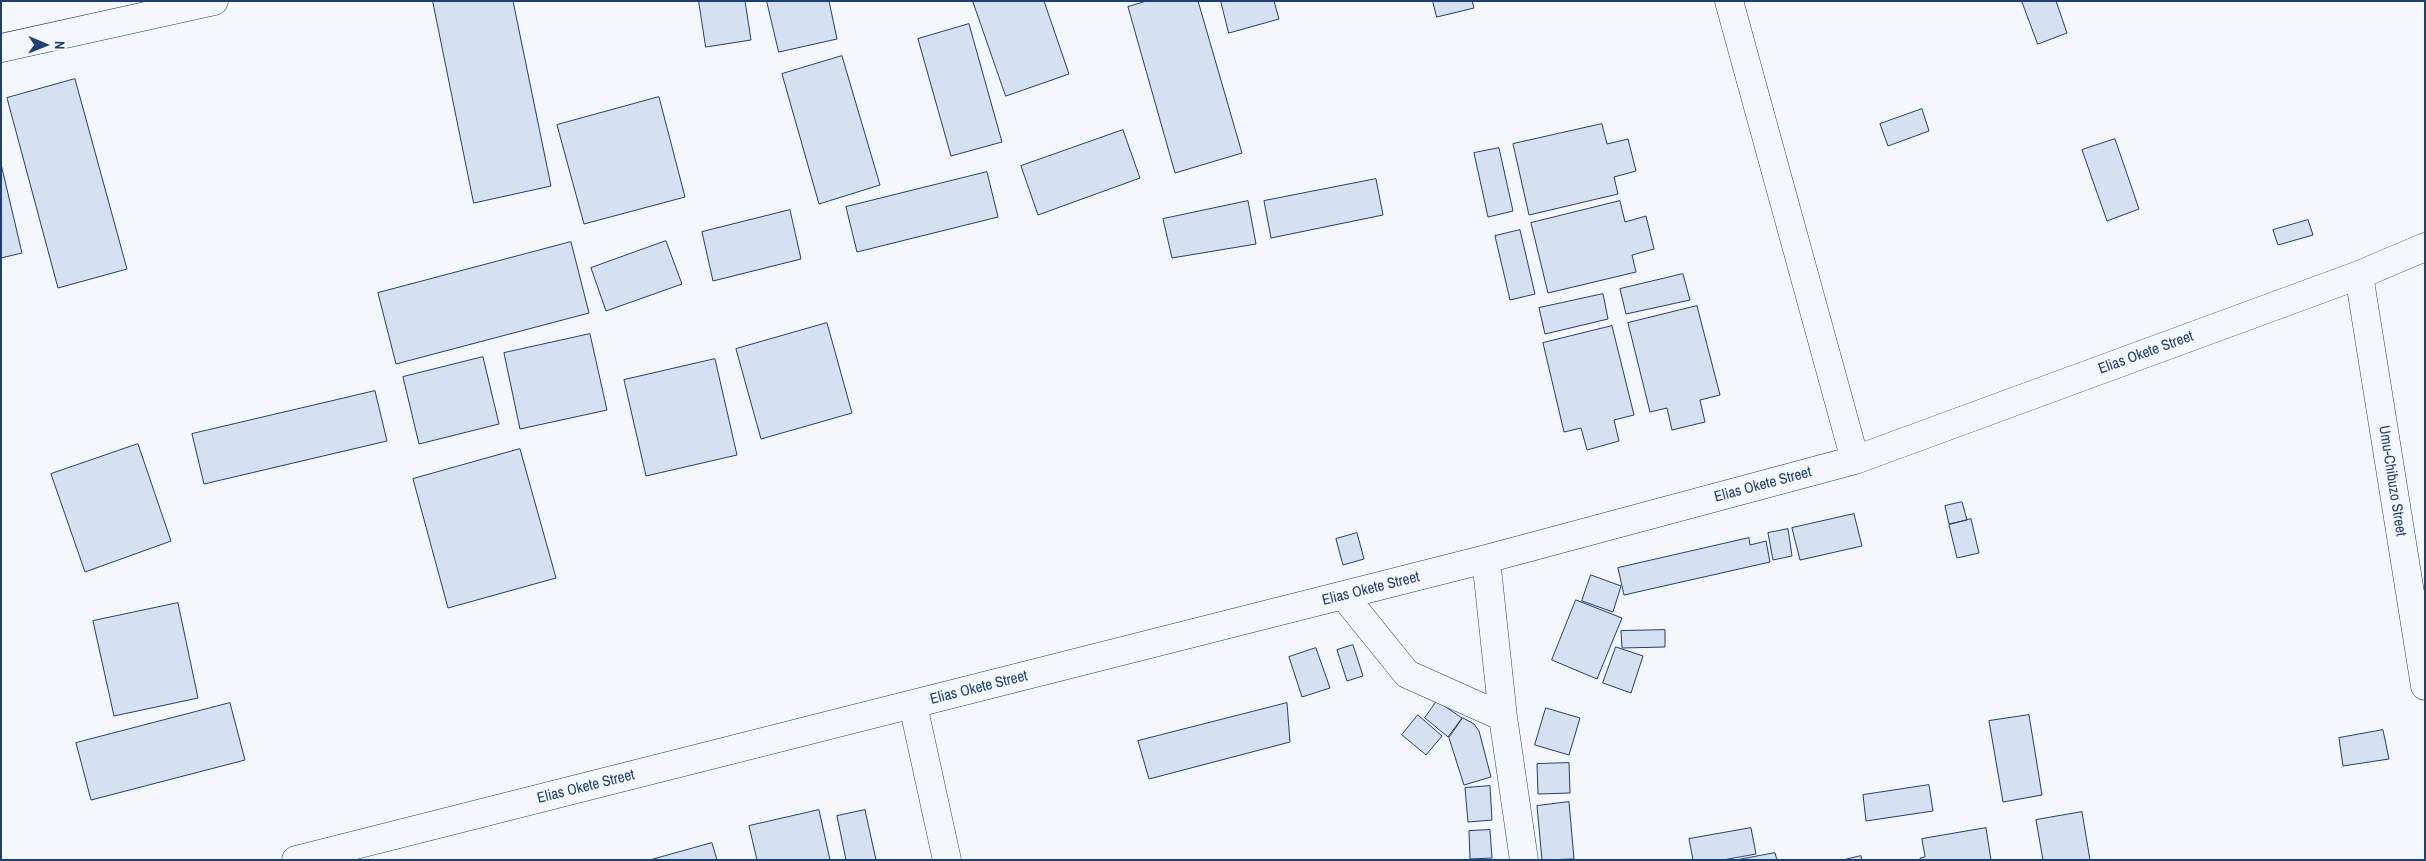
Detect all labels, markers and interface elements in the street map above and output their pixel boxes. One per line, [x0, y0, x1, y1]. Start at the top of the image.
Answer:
north arrow [20, 20, 70, 70]
text: N [51, 41, 69, 50]
street label: Elias Okete Street [2096, 327, 2196, 379]
street label: Umu-Chibuzo Street [2374, 424, 2410, 538]
street label: Elias Okete Street [1712, 463, 1814, 507]
street label: Elias Okete Street [1320, 568, 1422, 610]
street label: Elias Okete Street [928, 667, 1030, 709]
street label: Elias Okete Street [535, 766, 637, 808]

